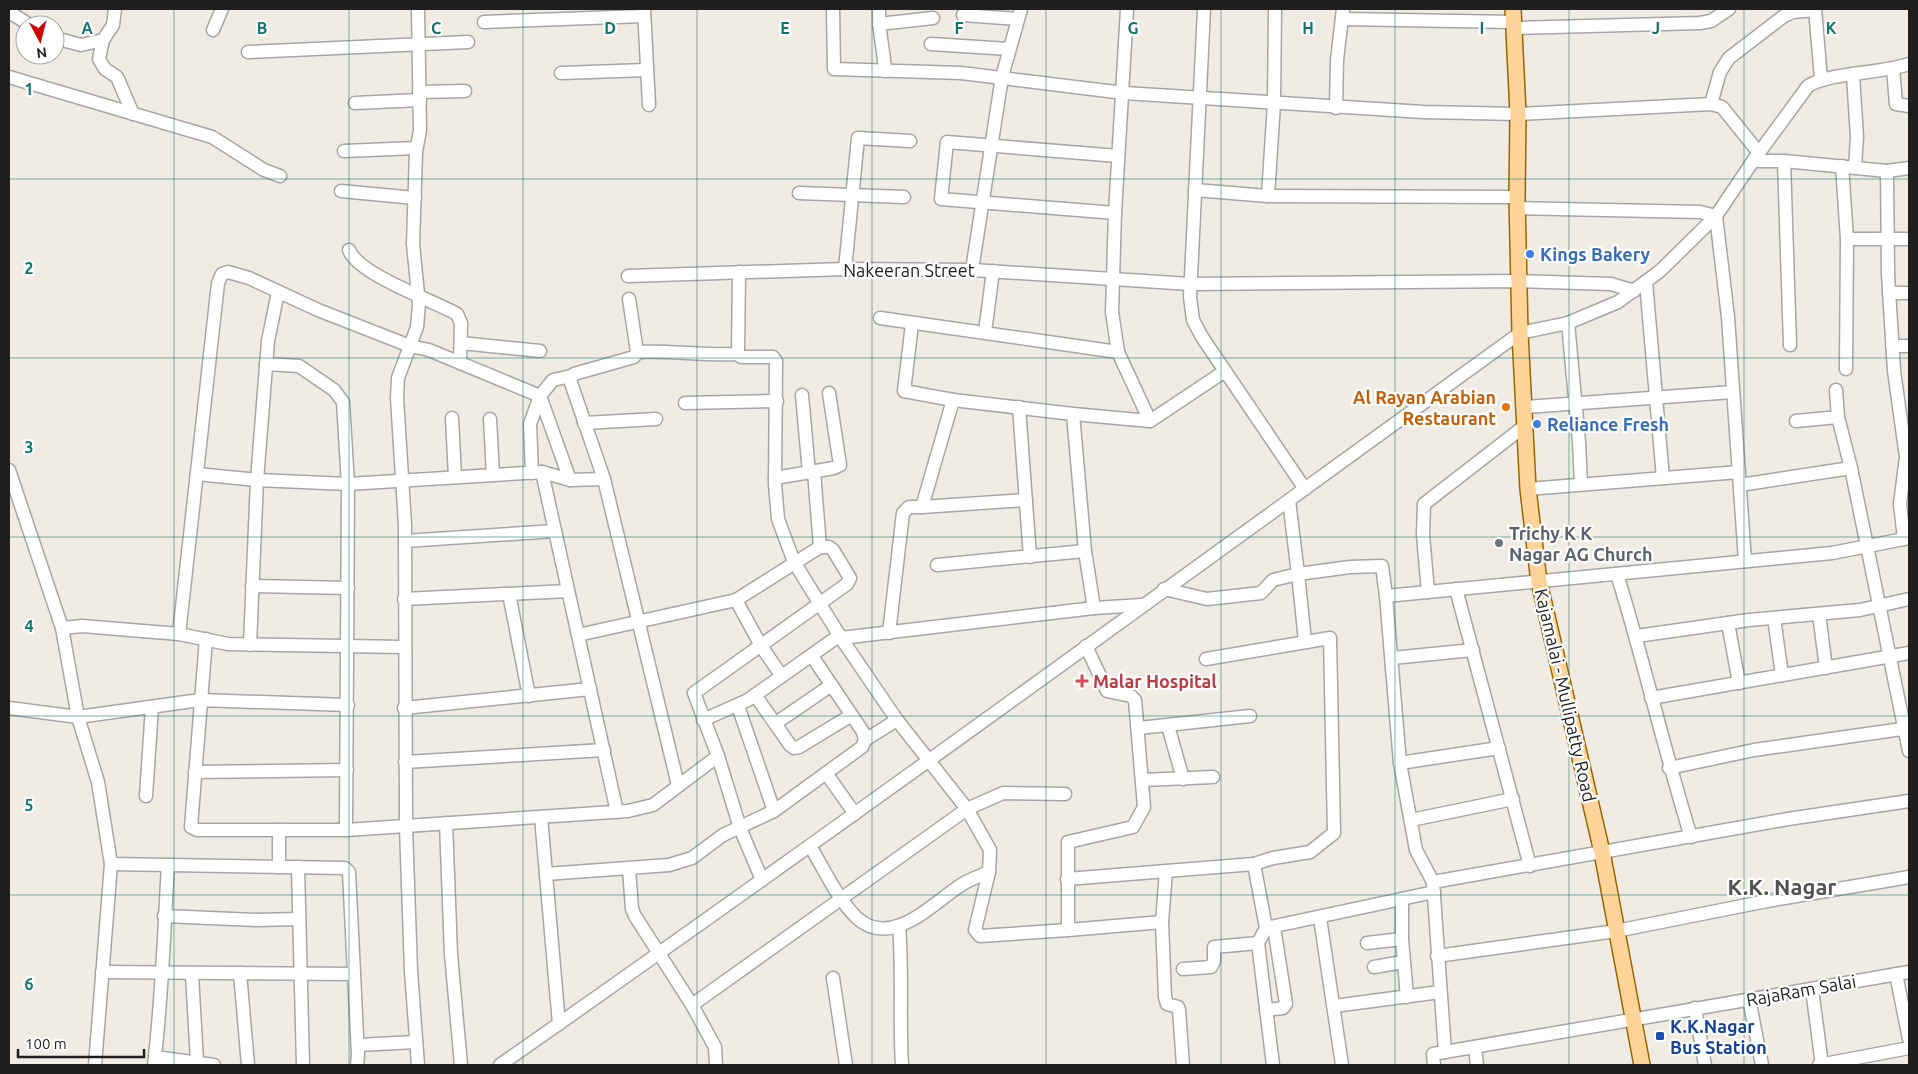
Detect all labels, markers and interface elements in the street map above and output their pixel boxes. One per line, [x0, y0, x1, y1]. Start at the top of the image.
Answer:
north arrow [15, 15, 65, 65]
text: A [81, 19, 93, 37]
text: B [257, 19, 267, 37]
text: C [431, 19, 441, 37]
text: D [604, 19, 616, 37]
text: E [780, 19, 790, 37]
text: F [955, 19, 964, 37]
text: G [1127, 19, 1139, 37]
text: H [1302, 19, 1314, 37]
text: I [1480, 19, 1484, 37]
text: J [1652, 19, 1660, 37]
text: K [1826, 19, 1837, 37]
text: N [35, 44, 48, 61]
text: 1 [24, 80, 34, 98]
place label: Kings Bakery [1540, 244, 1651, 264]
marker: Kings Bakery [1524, 248, 1536, 260]
text: 2 [24, 259, 34, 277]
street label: Nakeeran Street [843, 260, 975, 280]
place label: Al Rayan Arabian Restaurant [1353, 387, 1496, 428]
marker: Al Rayan Arabian Restaurant [1500, 401, 1512, 413]
place label: Reliance Fresh [1547, 414, 1669, 434]
marker: Reliance Fresh [1531, 418, 1543, 430]
text: 3 [24, 438, 34, 456]
place label: Trichy K K Nagar AG Church [1509, 523, 1652, 564]
marker: Trichy K K Nagar AG Church [1493, 537, 1505, 549]
street label: Kajamalai - Mullipatty Road [1532, 586, 1600, 804]
text: 4 [24, 617, 34, 635]
place label: Malar Hospital [1093, 671, 1217, 691]
marker: Malar Hospital [1075, 674, 1089, 688]
text: 5 [24, 796, 34, 814]
district label: K.K. Nagar [1728, 874, 1836, 899]
street label: RajaRam Salai [1744, 970, 1858, 1010]
text: 6 [24, 975, 34, 993]
place label: K.K.Nagar Bus Station [1670, 1016, 1767, 1057]
scale bar [18, 1026, 144, 1058]
marker: K.K.Nagar Bus Station [1654, 1030, 1666, 1042]
text: 100 m [25, 1035, 67, 1052]

